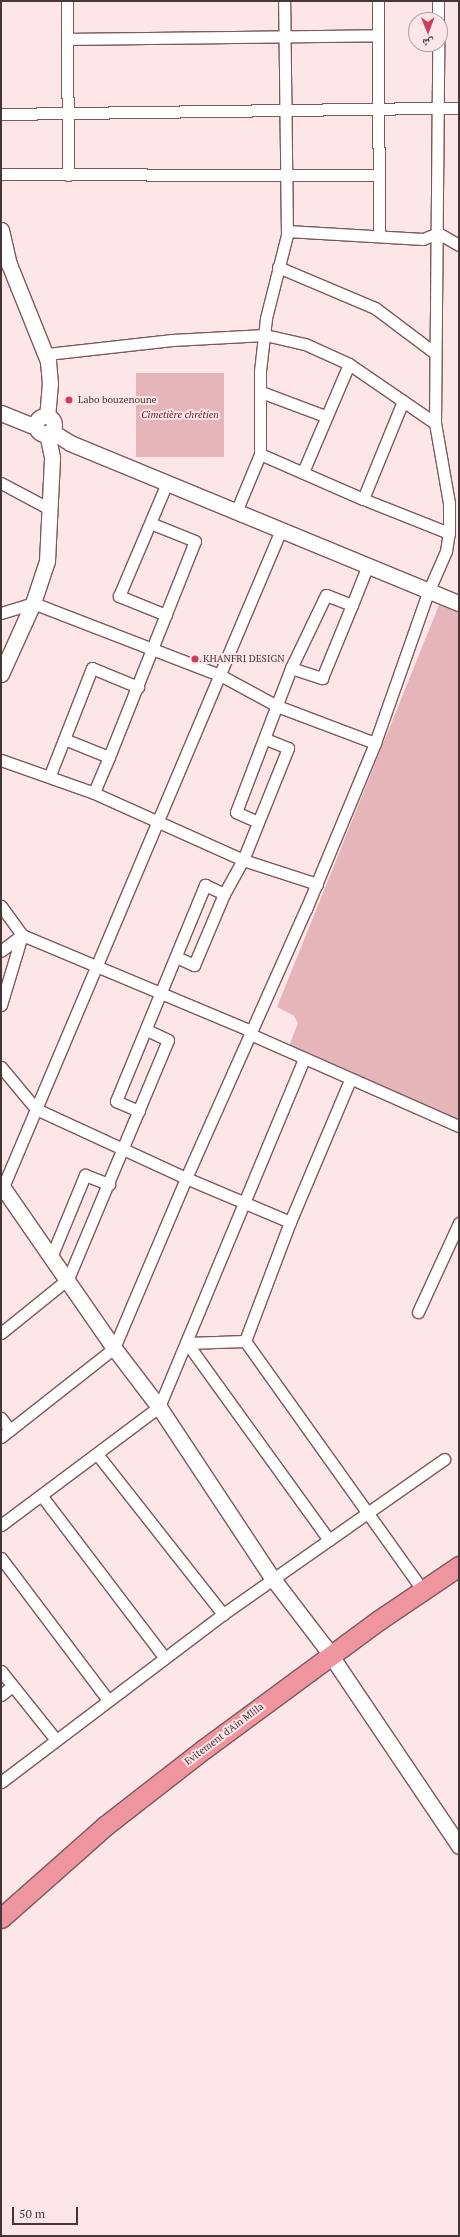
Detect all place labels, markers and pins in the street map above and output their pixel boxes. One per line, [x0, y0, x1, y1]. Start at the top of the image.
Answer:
marker: Labo bouzenoune [63, 394, 75, 406]
place label: Labo bouzenoune [78, 394, 157, 406]
place label: KHANFRI DESIGN [203, 653, 285, 665]
marker: KHANFRI DESIGN [190, 654, 200, 664]

